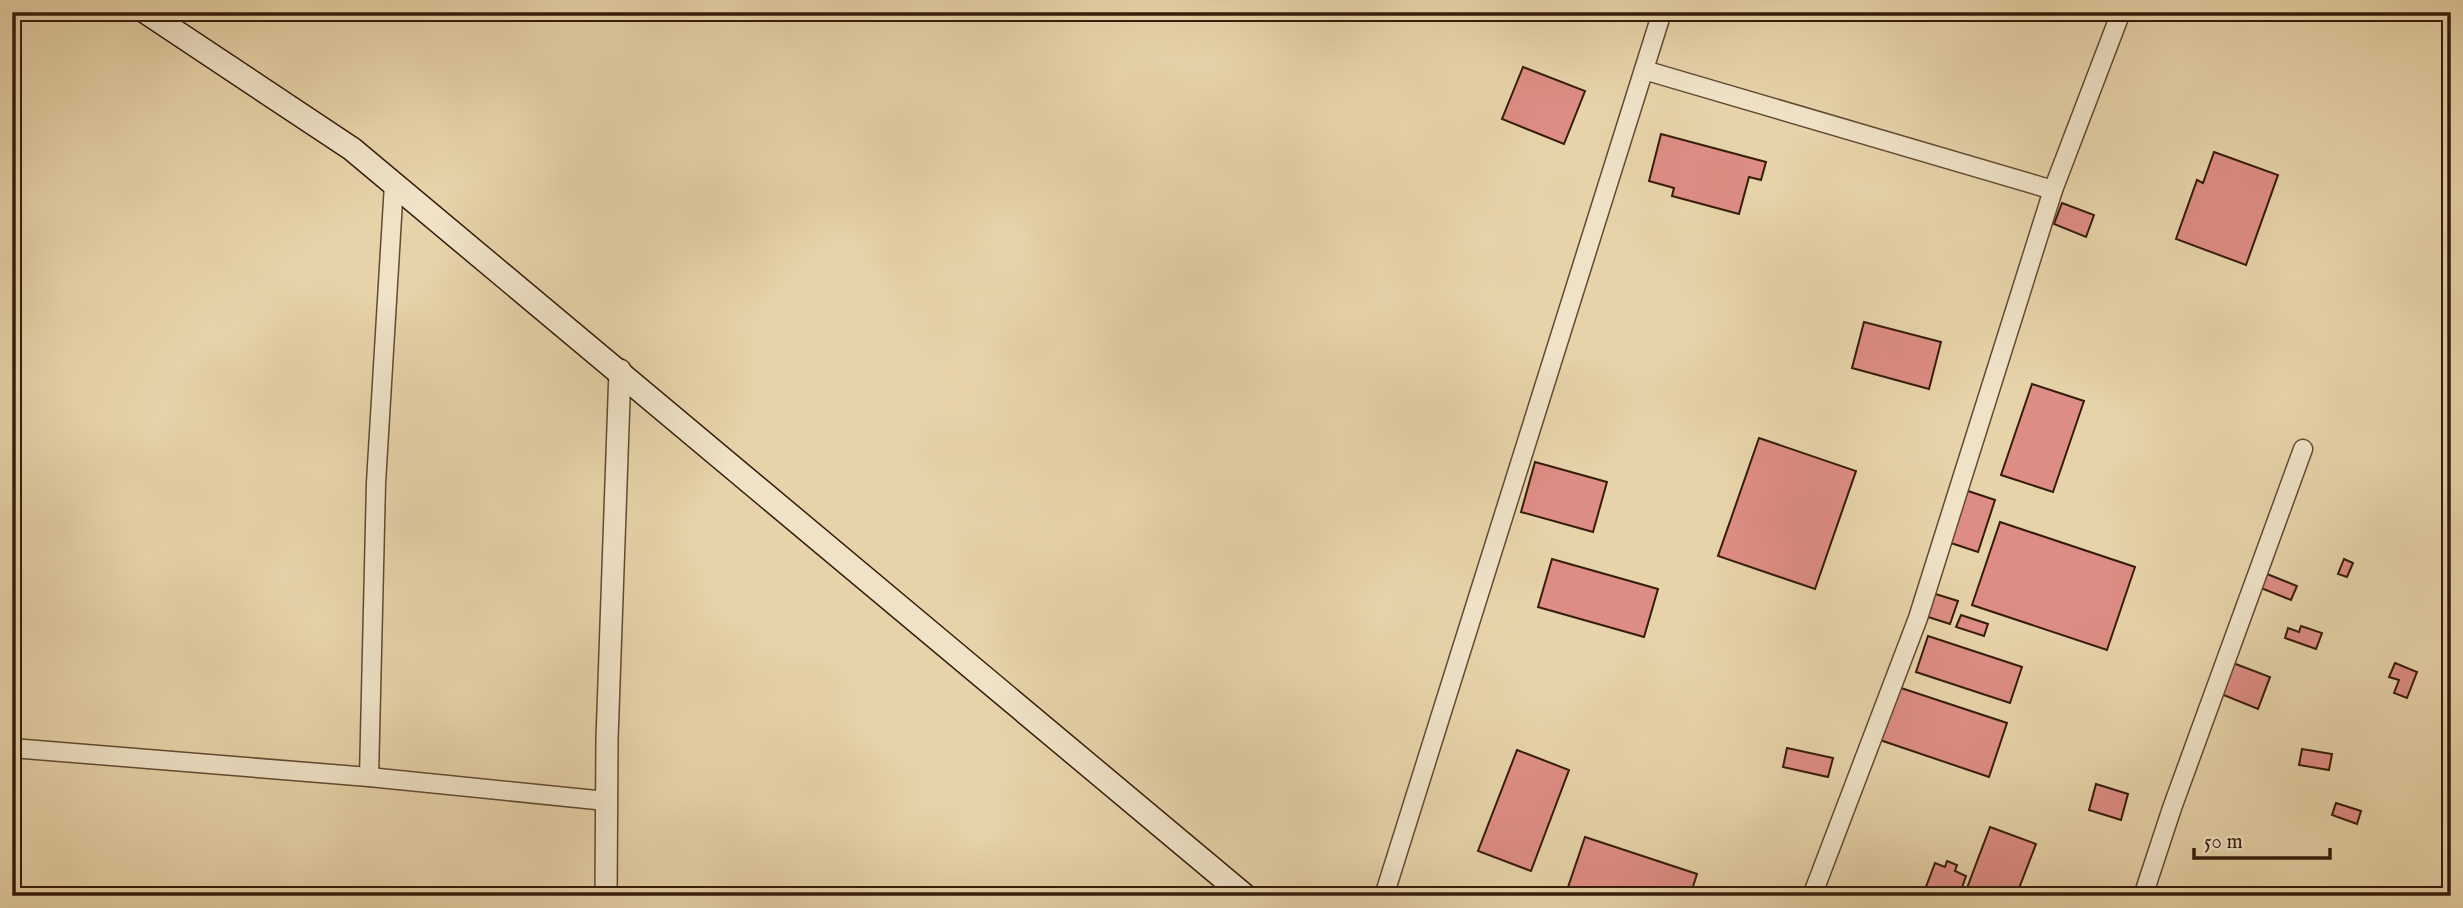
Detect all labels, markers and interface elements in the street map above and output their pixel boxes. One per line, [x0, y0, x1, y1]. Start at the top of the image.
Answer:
scale bar [2194, 817, 2330, 861]
text: 50 m [2204, 829, 2243, 856]

